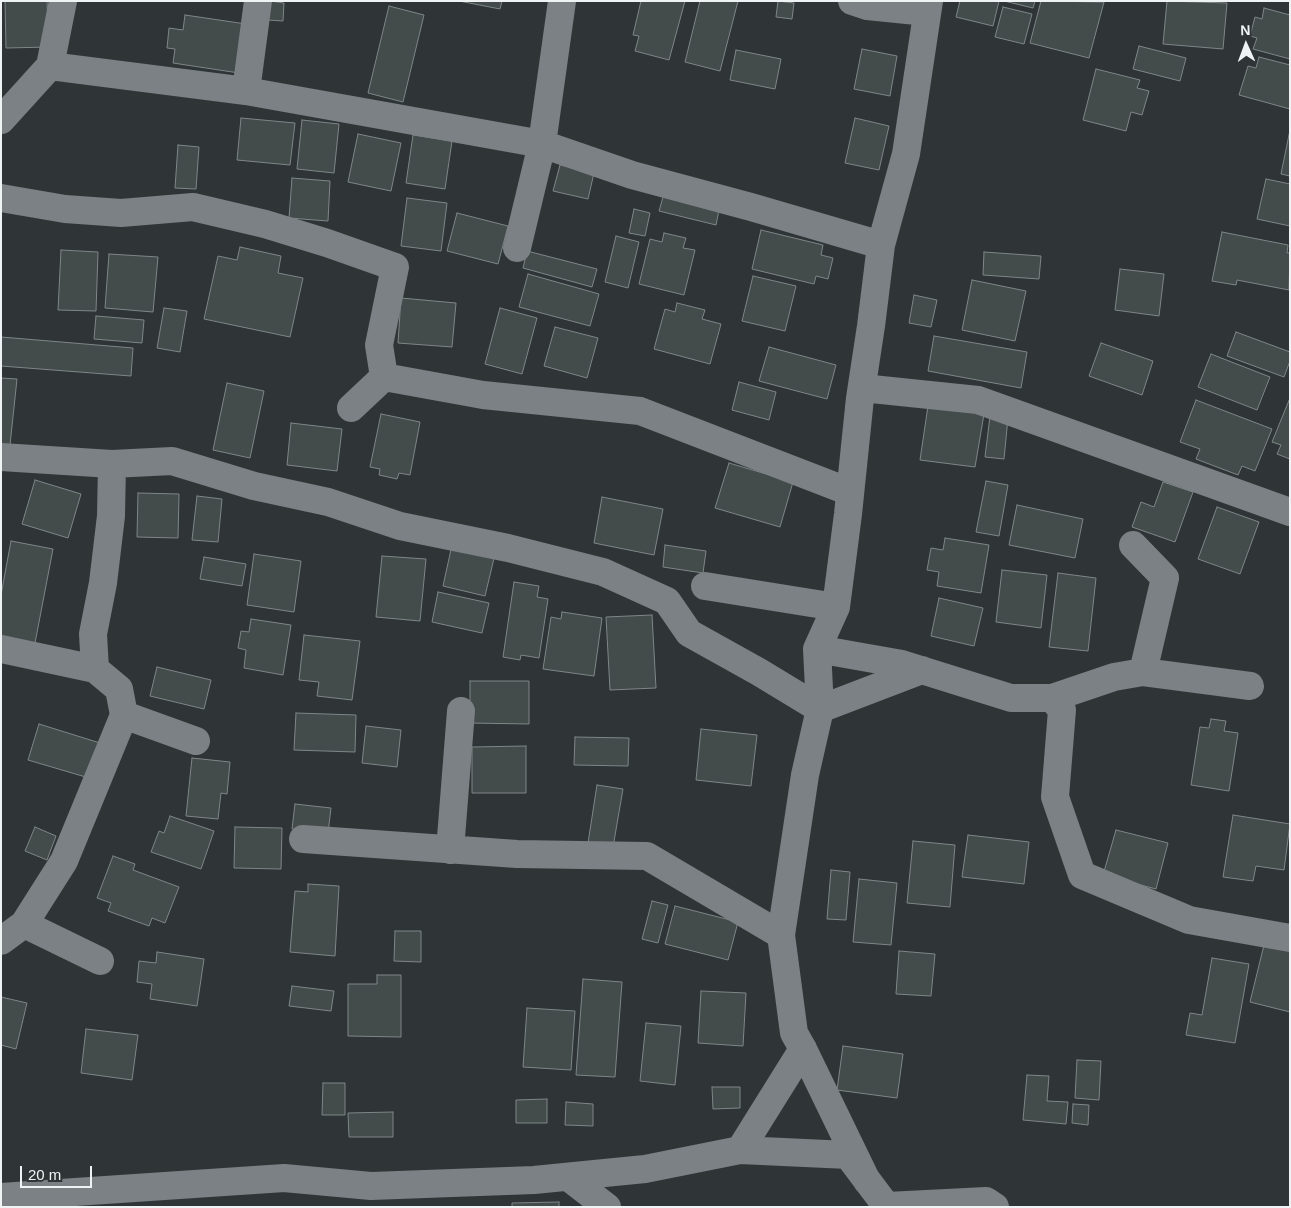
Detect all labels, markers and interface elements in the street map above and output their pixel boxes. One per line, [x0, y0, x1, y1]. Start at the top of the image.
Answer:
north arrow [1221, 20, 1271, 70]
text: N [1240, 22, 1251, 38]
scale bar [22, 1156, 95, 1188]
text: 20 m [28, 1166, 61, 1183]

